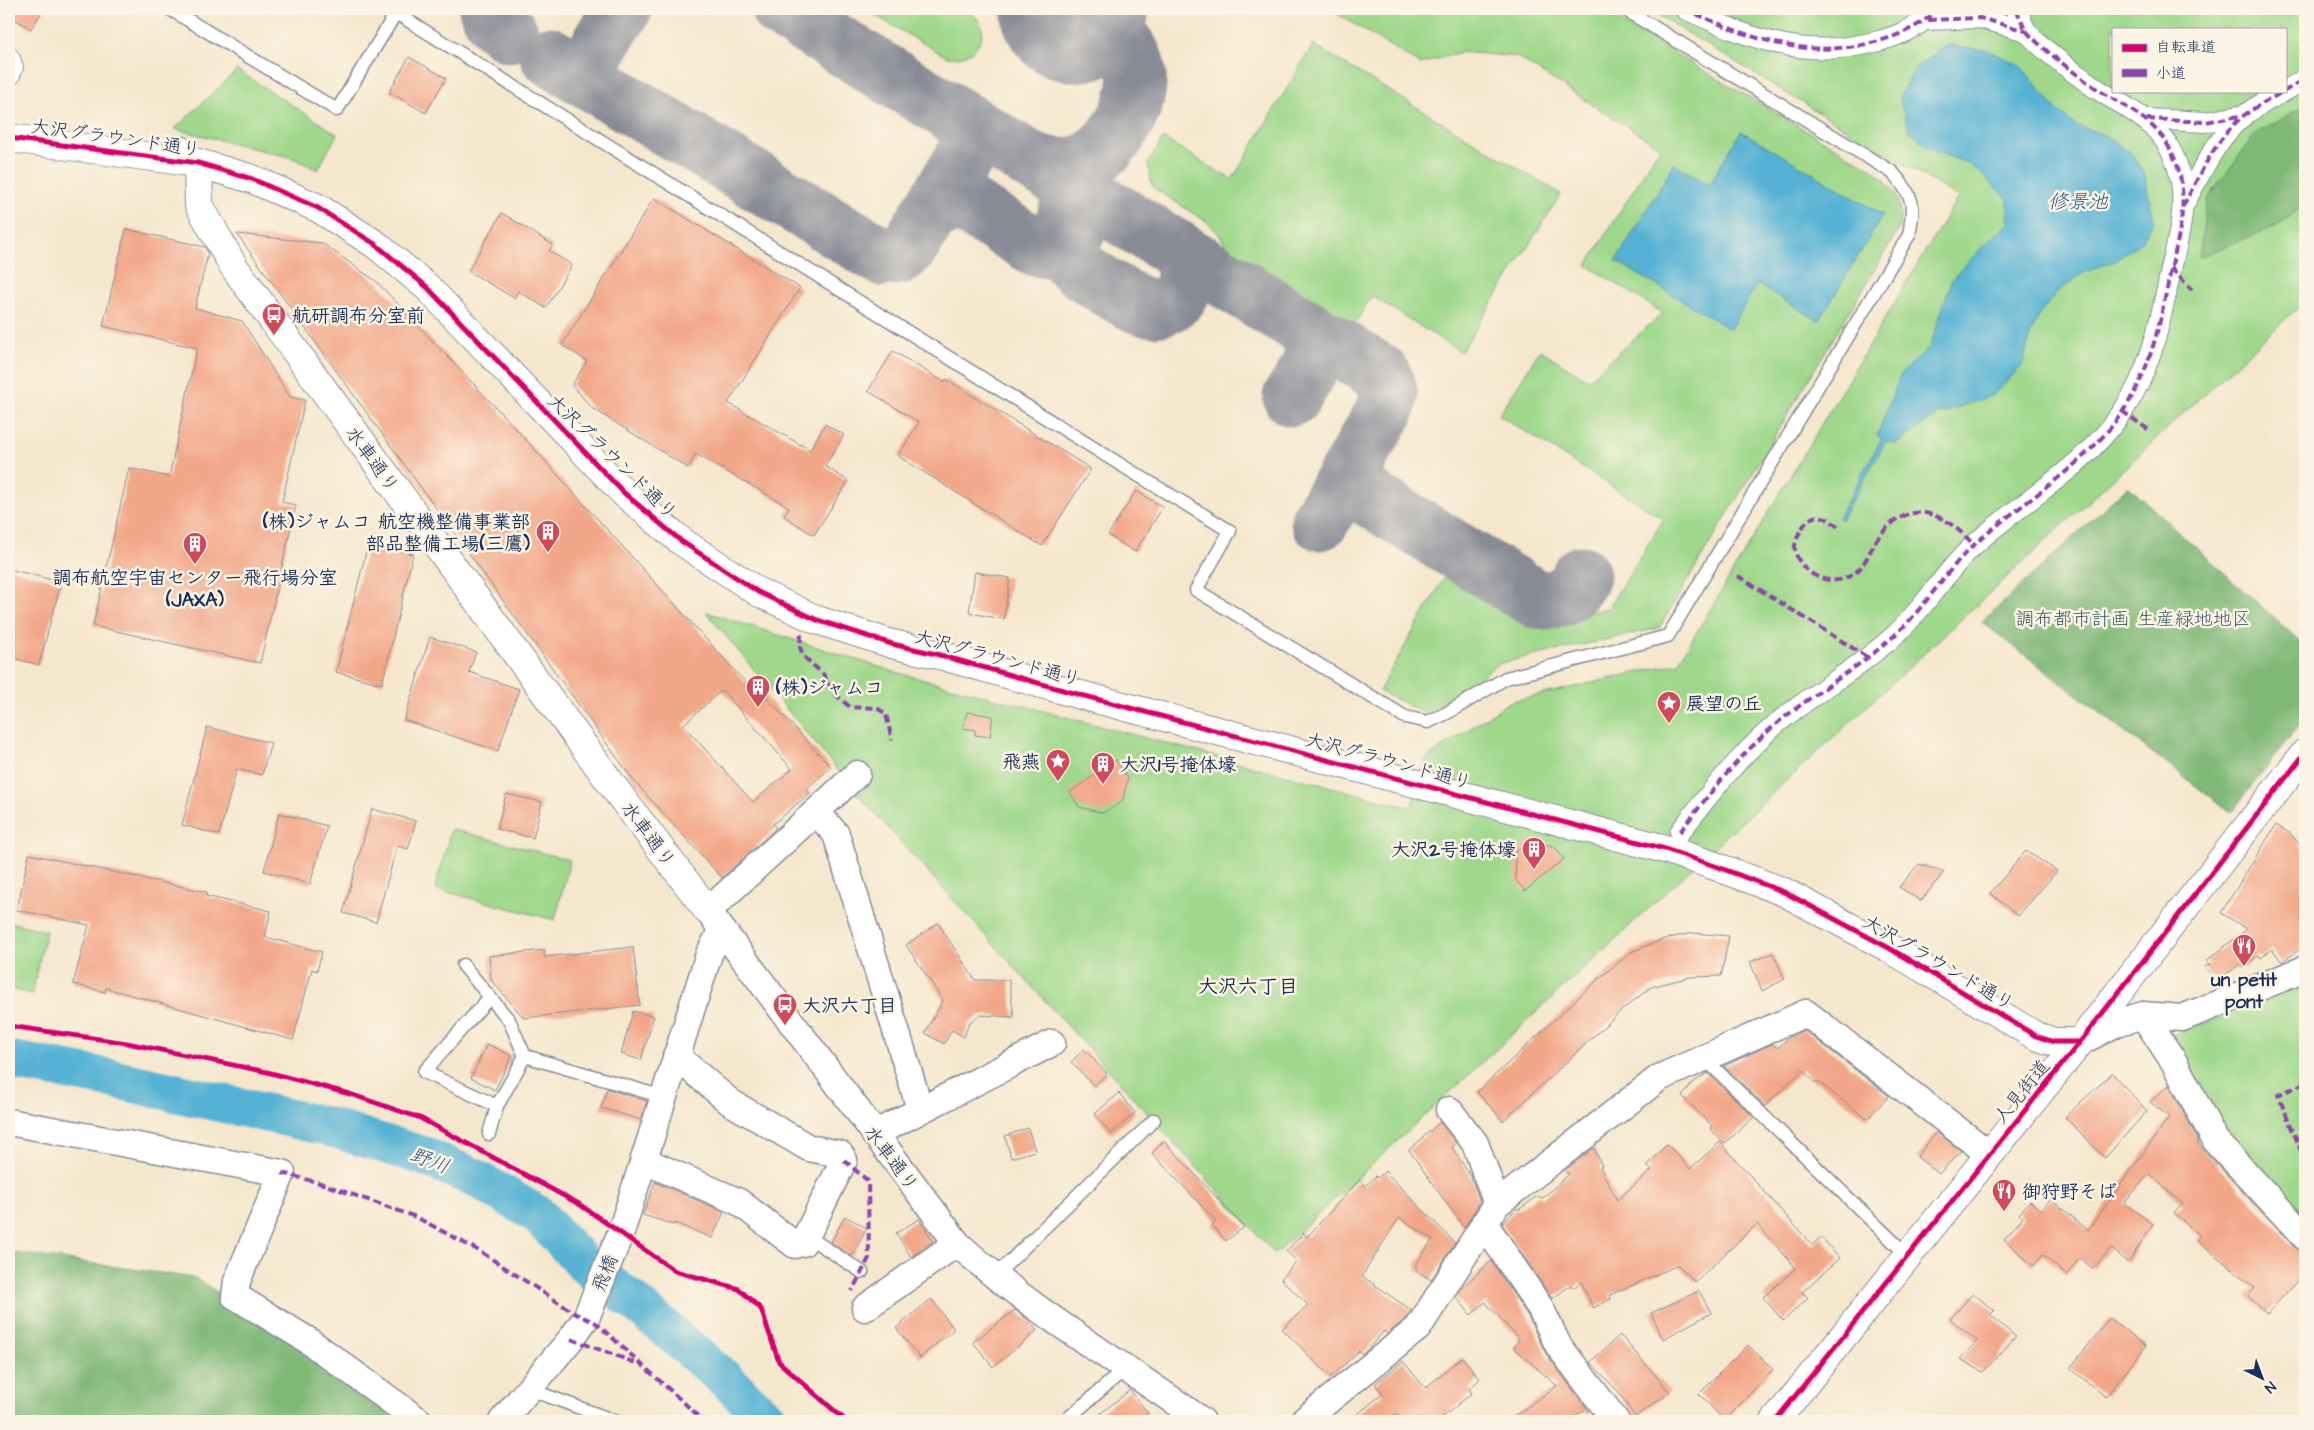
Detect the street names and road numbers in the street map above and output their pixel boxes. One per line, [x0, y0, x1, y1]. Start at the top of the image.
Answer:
street label: 大沢グラウンド通り [29, 113, 202, 164]
street label: 大沢グラウンド通り [541, 388, 683, 526]
street label: 水車通り [339, 421, 405, 499]
street label: 大沢グラウンド通り [912, 623, 1084, 694]
street label: 大沢グラウンド通り [1303, 726, 1475, 797]
street label: 水車通り [614, 796, 681, 873]
street label: 大沢グラウンド通り [1857, 909, 2019, 1018]
street label: 人見街道 [1988, 1054, 2057, 1130]
street label: 水車通り [857, 1120, 924, 1197]
street label: 飛橋 [586, 1251, 625, 1296]

